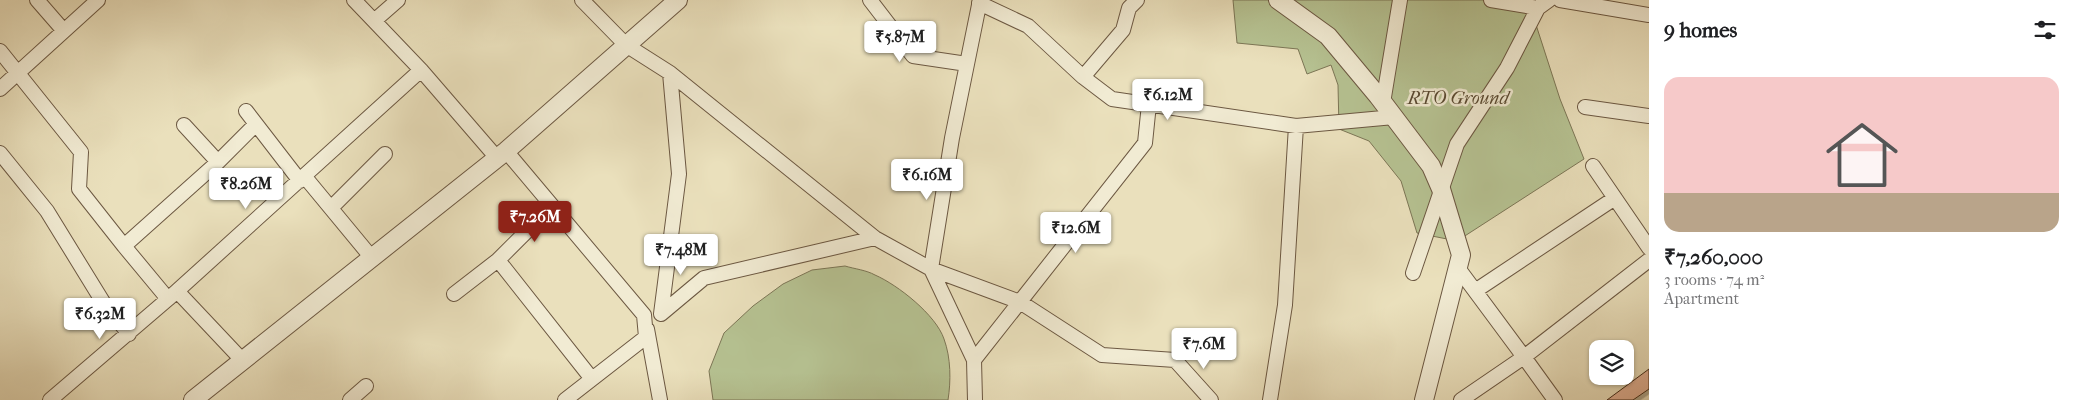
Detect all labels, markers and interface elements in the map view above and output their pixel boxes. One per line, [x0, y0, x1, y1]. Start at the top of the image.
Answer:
icon: filters [2031, 16, 2059, 44]
text: 9 homes [1664, 18, 1737, 42]
pin: ₹5.87M [859, 20, 941, 63]
text: ₹5.87M [875, 27, 925, 46]
pin: ₹6.12M [1127, 78, 1209, 121]
text: ₹6.12M [1143, 85, 1193, 104]
park label: RTO Ground [1406, 88, 1511, 109]
icon: home [1817, 110, 1907, 200]
pin: ₹6.16M [886, 158, 968, 201]
text: ₹6.16M [902, 165, 952, 184]
pin: ₹8.26M [205, 168, 287, 210]
text: ₹8.26M [220, 174, 272, 193]
pin: ₹7.26M [494, 200, 576, 243]
text: ₹7.26M [509, 207, 561, 226]
pin: ₹12.6M [1035, 212, 1117, 254]
text: ₹12.6M [1051, 218, 1101, 237]
pin: ₹7.48M [640, 234, 722, 276]
text: ₹7.48M [655, 240, 707, 259]
text: ₹7,260,000 [1664, 245, 1763, 269]
text: 3 rooms · 74 m² [1664, 270, 1764, 289]
text: Apartment [1664, 289, 1739, 308]
pin: ₹6.32M [59, 298, 141, 340]
text: ₹6.32M [75, 304, 125, 323]
pin: ₹7.6M [1169, 328, 1239, 370]
text: ₹7.6M [1183, 334, 1226, 353]
map controls [1589, 340, 1634, 385]
button: layers [1589, 340, 1634, 385]

